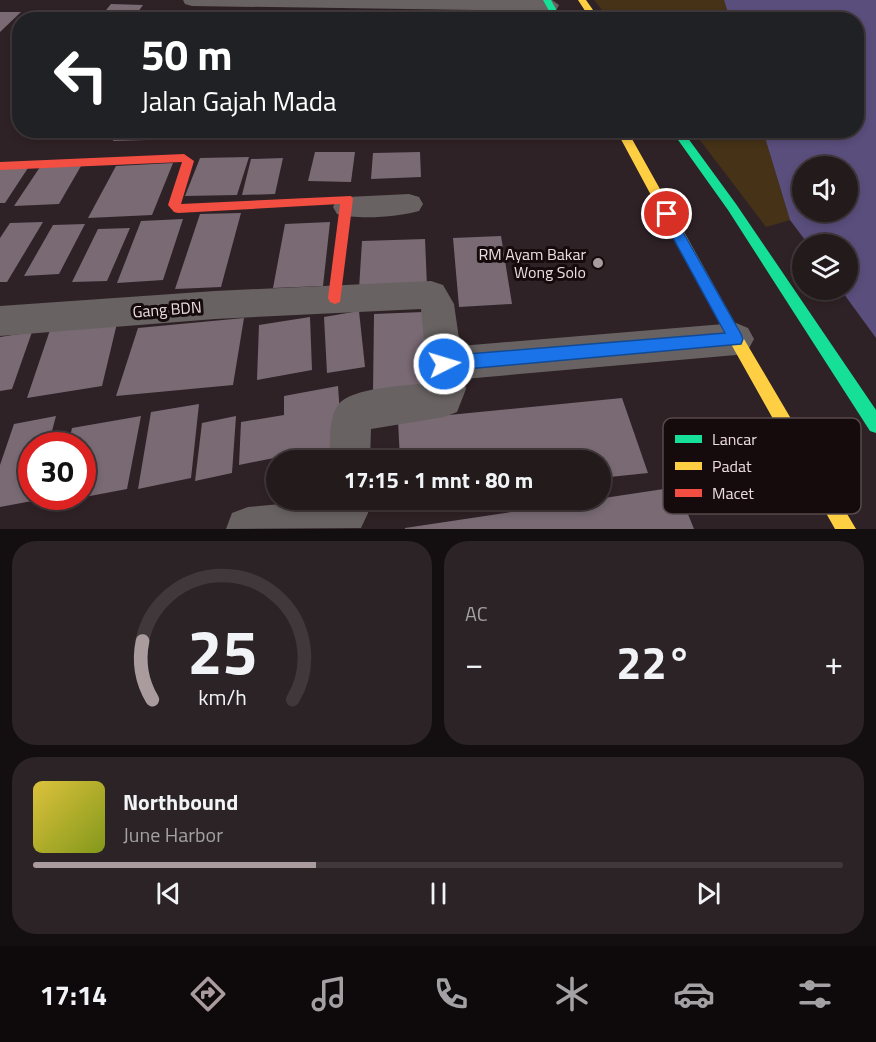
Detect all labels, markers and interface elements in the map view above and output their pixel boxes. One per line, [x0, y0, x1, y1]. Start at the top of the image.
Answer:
text: 50 m [141, 22, 233, 86]
icon: left [42, 36, 120, 114]
text: Jalan Gajah Mada [141, 80, 337, 121]
map controls [792, 156, 858, 300]
button: sound [792, 156, 858, 222]
pin [641, 188, 692, 239]
icon: arrive [650, 197, 683, 230]
button: layers [792, 234, 858, 300]
place label: RM Ayam Bakar Wong Solo [478, 242, 586, 284]
marker: RM Ayam Bakar Wong Solo [591, 256, 605, 270]
street label: Gang BDN [132, 295, 202, 323]
position arrow [412, 332, 476, 396]
legend [663, 418, 861, 514]
text: Lancar [712, 427, 757, 451]
speed limit sign: 30 [18, 432, 96, 510]
text: Padat [712, 454, 752, 478]
text: 17:15 · 1 mnt · 80 m [344, 463, 533, 497]
text: Macet [712, 481, 754, 505]
text: AC [465, 598, 488, 629]
text: 25 [187, 603, 257, 698]
text: 22° [616, 628, 692, 696]
text: − [465, 638, 483, 688]
text: + [825, 638, 843, 688]
text: km/h [198, 681, 246, 713]
text: Northbound [123, 785, 238, 819]
text: June Harbor [123, 819, 223, 850]
icon: previous [152, 877, 185, 910]
icon: pause [422, 877, 455, 910]
icon: next [692, 877, 725, 910]
icon: directions [187, 973, 229, 1015]
icon: music [308, 973, 350, 1015]
icon: phone [430, 973, 472, 1015]
icon: climate [551, 973, 593, 1015]
icon: car [673, 973, 715, 1015]
icon: filters [794, 973, 836, 1015]
text: 17:14 [40, 974, 107, 1015]

